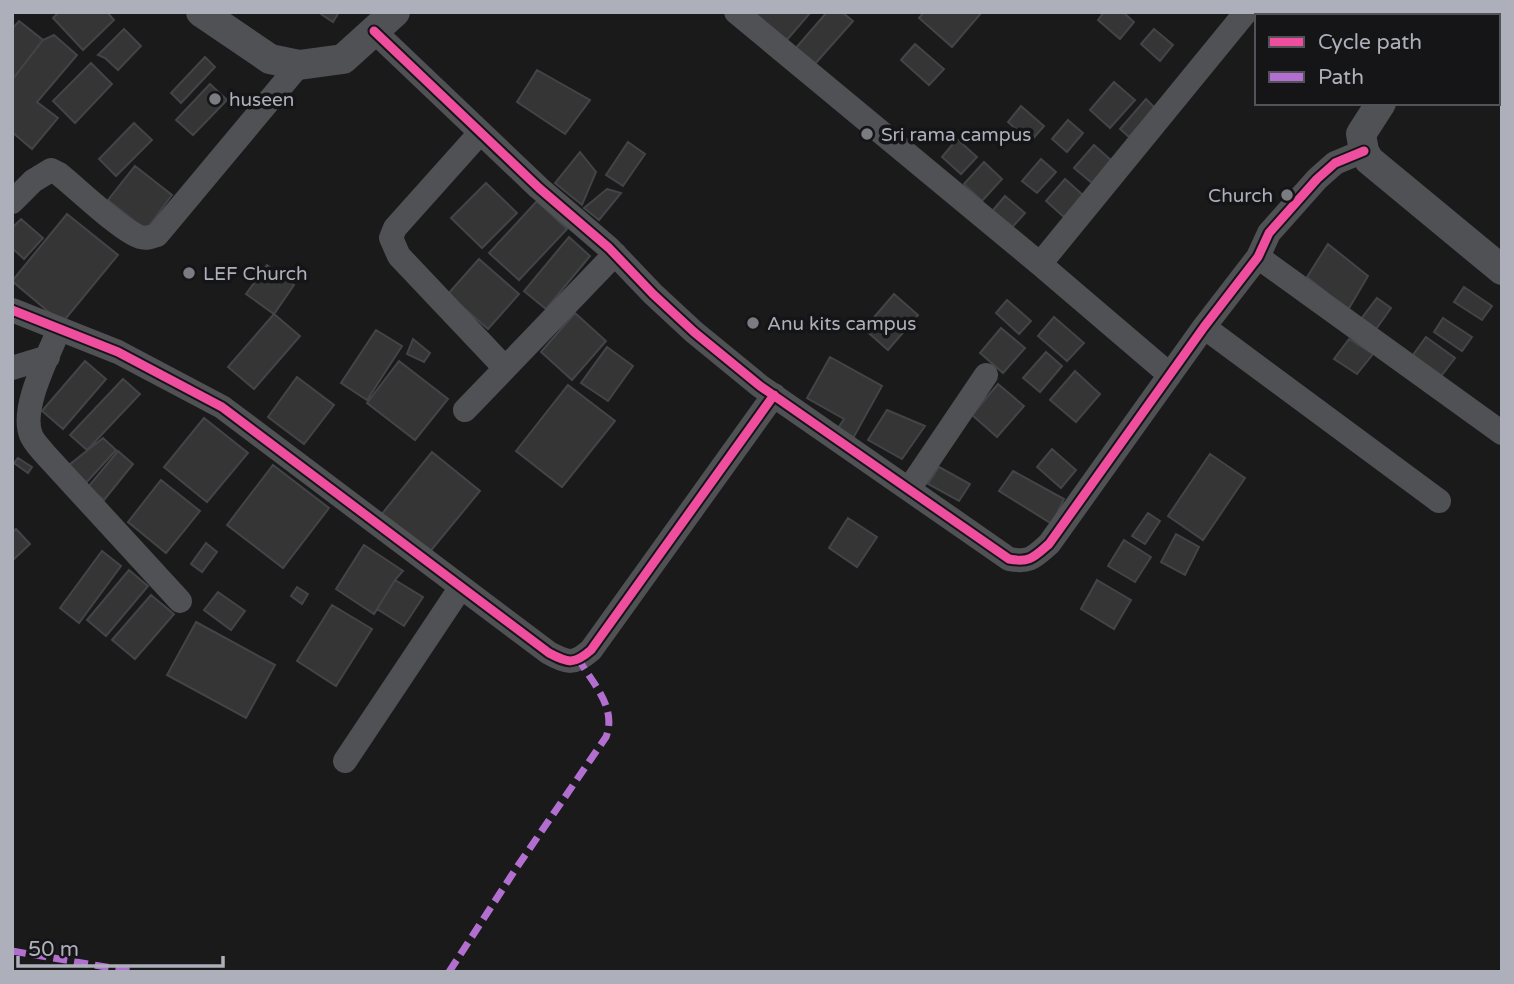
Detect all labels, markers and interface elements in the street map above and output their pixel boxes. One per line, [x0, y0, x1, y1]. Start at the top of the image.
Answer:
legend [1255, 14, 1500, 105]
text: Cycle path [1318, 30, 1422, 55]
text: Path [1318, 65, 1364, 90]
place label: huseen [229, 89, 294, 111]
marker: huseen [207, 91, 223, 107]
place label: Sri rama campus [881, 124, 1031, 146]
marker: Sri rama campus [859, 126, 875, 142]
place label: Church [1208, 185, 1273, 207]
marker: Church [1279, 187, 1295, 203]
place label: LEF Church [203, 263, 308, 285]
marker: LEF Church [181, 265, 197, 281]
place label: Anu kits campus [767, 313, 916, 335]
marker: Anu kits campus [745, 315, 761, 331]
scale bar [18, 925, 222, 969]
text: 50 m [28, 937, 79, 962]

